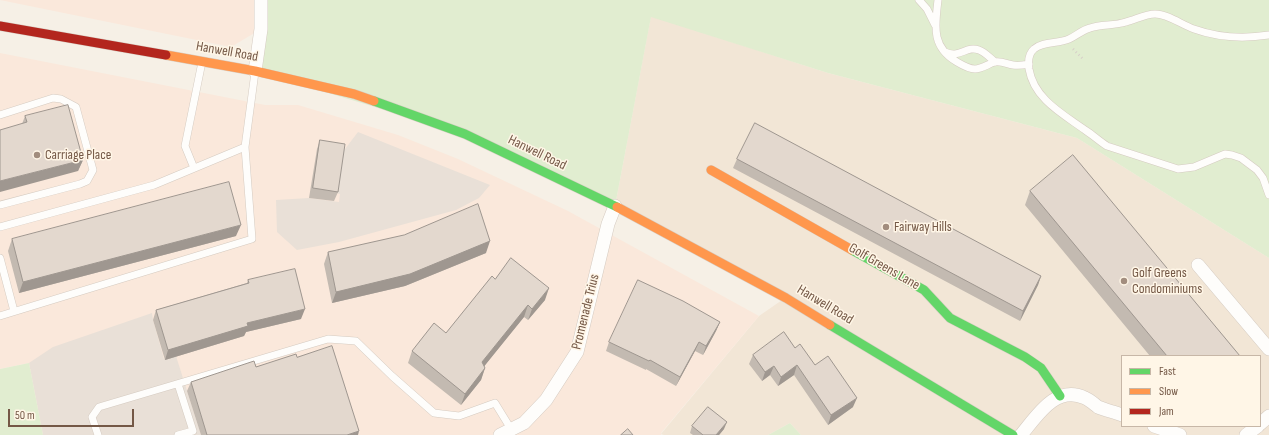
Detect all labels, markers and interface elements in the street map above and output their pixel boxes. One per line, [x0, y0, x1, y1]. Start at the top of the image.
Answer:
street label: Hanwell Road [195, 38, 259, 66]
street label: Hanwell Road [505, 132, 569, 174]
place label: Carriage Place [45, 147, 111, 163]
marker: Carriage Place [32, 150, 42, 160]
place label: Fairway Hills [894, 219, 952, 235]
marker: Fairway Hills [881, 222, 891, 232]
street label: Golf Greens Lane [846, 240, 922, 294]
place label: Golf Greens Condominiums [1132, 265, 1202, 298]
street label: Promenade Trius [568, 272, 604, 352]
marker: Golf Greens Condominiums [1119, 276, 1129, 286]
street label: Hanwell Road [794, 282, 856, 328]
legend [1121, 355, 1261, 427]
text: Fast [1159, 364, 1176, 379]
text: Slow [1159, 384, 1178, 399]
scale bar [10, 401, 136, 427]
text: Jam [1159, 404, 1174, 419]
text: 50 m [15, 408, 35, 423]

